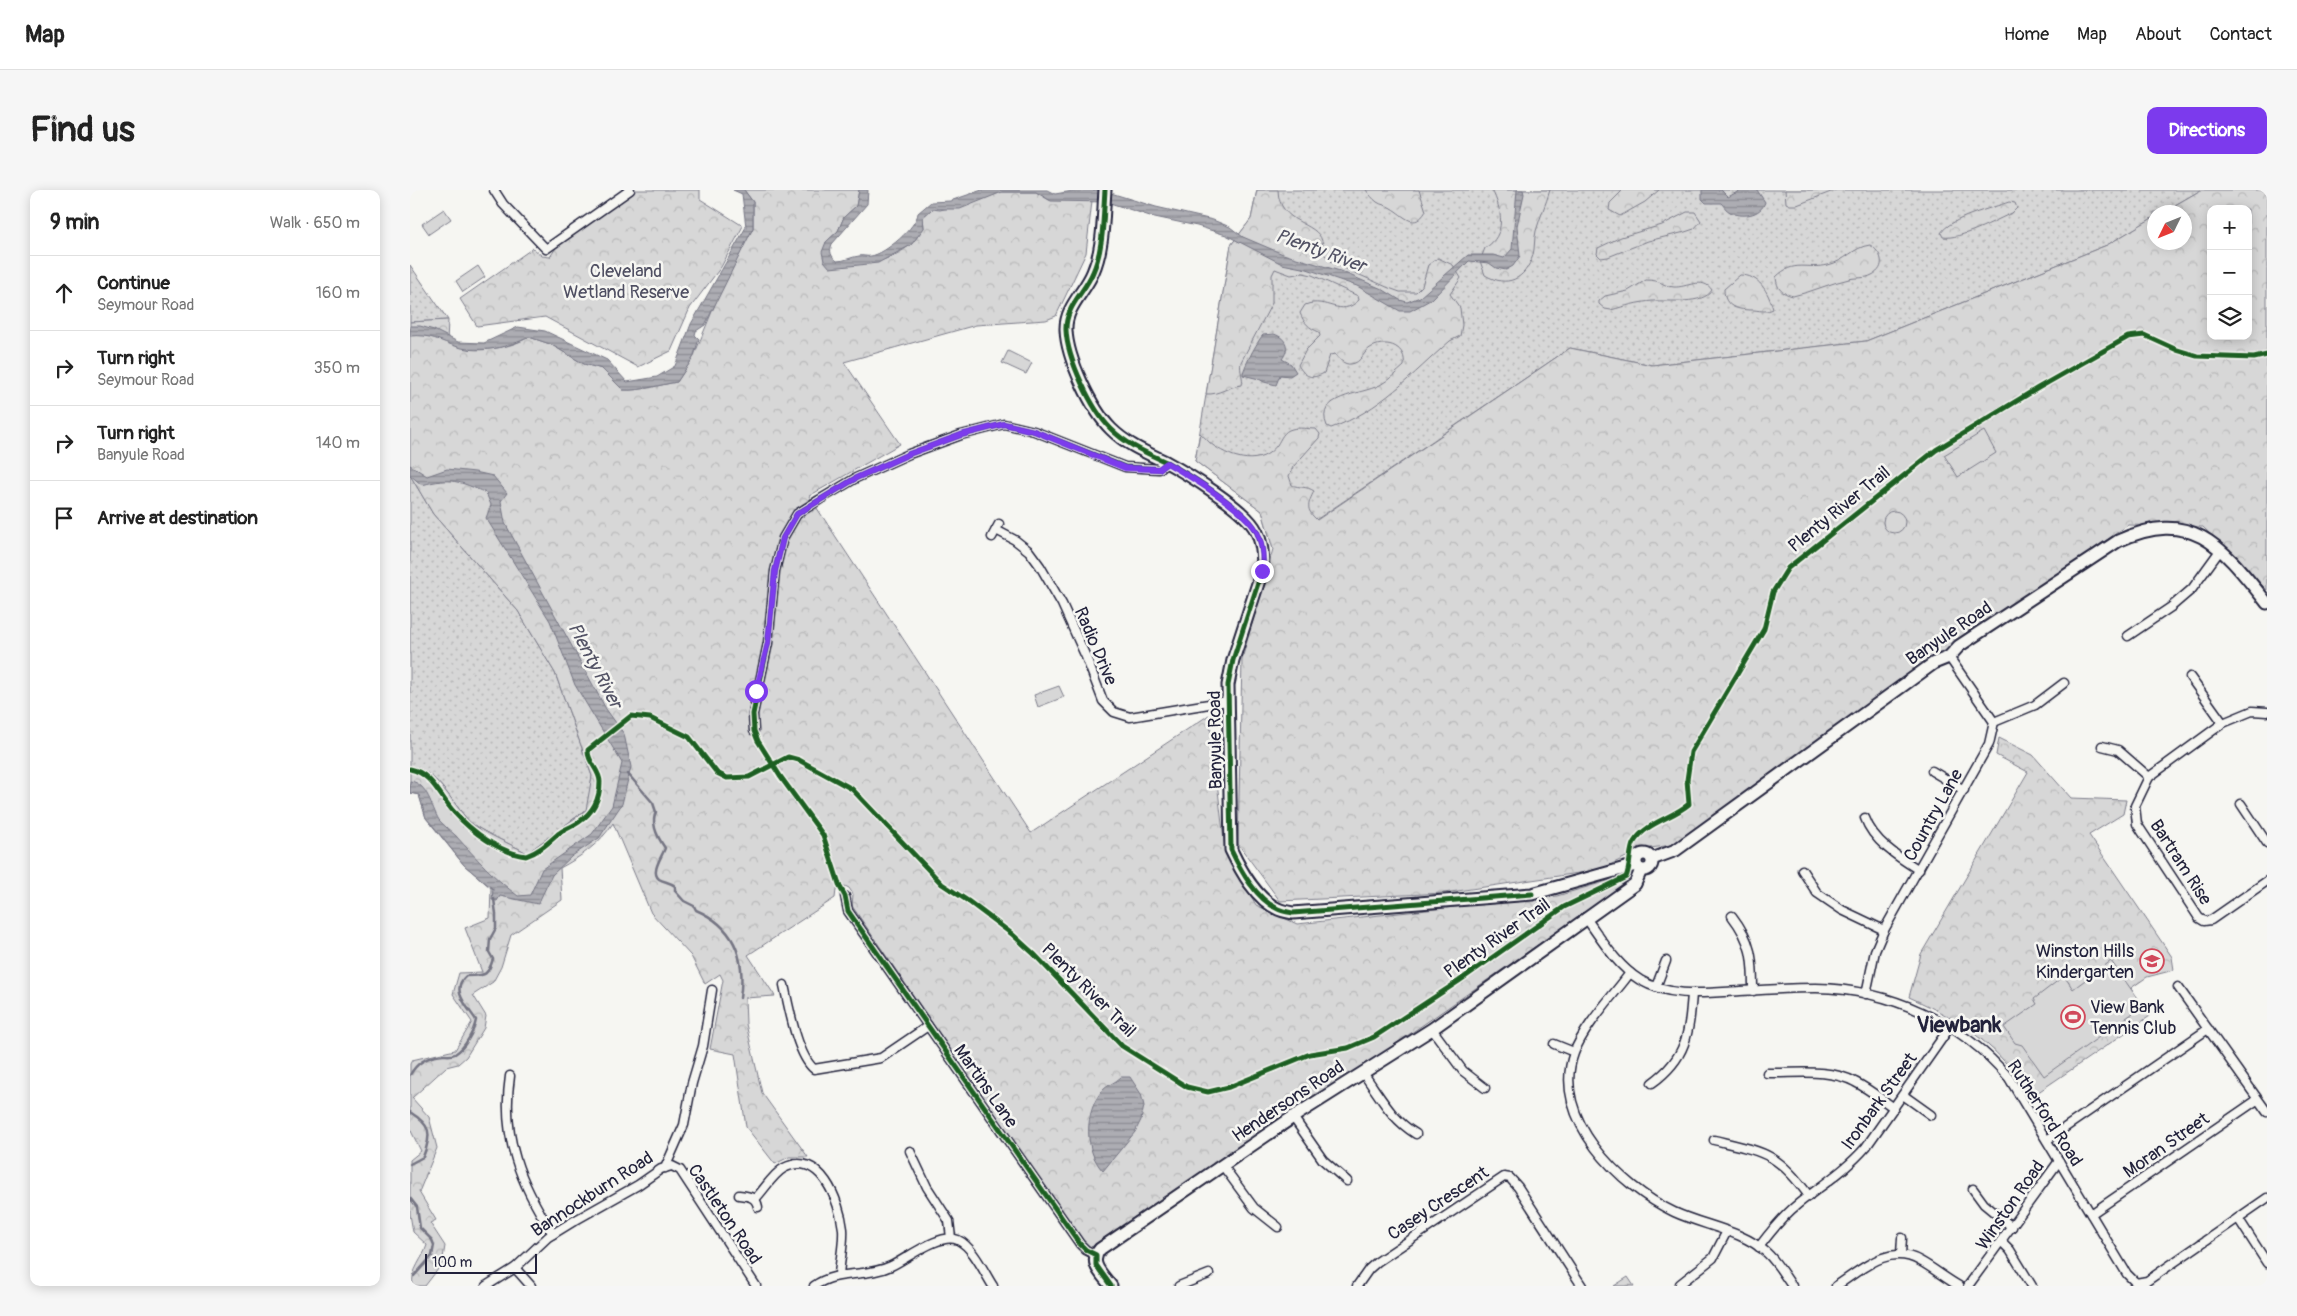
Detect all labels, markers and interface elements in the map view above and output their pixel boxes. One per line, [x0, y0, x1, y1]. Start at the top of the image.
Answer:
text: Map [25, 20, 65, 49]
text: Home [2004, 23, 2049, 46]
text: Map [2077, 23, 2107, 46]
text: About [2135, 23, 2181, 46]
text: Contact [2209, 23, 2272, 46]
button: Directions [2147, 107, 2267, 154]
text: Find us [30, 108, 135, 152]
north arrow [2147, 205, 2192, 250]
map controls [2207, 205, 2252, 340]
button: + [2207, 205, 2252, 250]
text: 9 min [50, 209, 99, 236]
text: Walk · 650 m [270, 213, 360, 233]
water label: Plenty River [1272, 224, 1371, 279]
button: − [2207, 250, 2252, 295]
park label: Cleveland Wetland Reserve [563, 260, 689, 304]
text: Continue [97, 271, 170, 295]
icon: ahead [50, 279, 78, 307]
text: 160 m [316, 283, 360, 303]
text: Seymour Road [97, 295, 194, 315]
button: layers [2207, 295, 2252, 340]
text: Turn right [97, 346, 175, 370]
icon: right [50, 354, 78, 382]
text: 350 m [314, 358, 360, 378]
text: Seymour Road [97, 370, 194, 390]
text: Turn right [97, 421, 175, 445]
icon: right [50, 429, 78, 457]
text: 140 m [316, 433, 360, 453]
text: Banyule Road [97, 445, 185, 465]
street label: Plenty River Trail [1784, 461, 1895, 558]
icon: arrive [50, 504, 78, 532]
text: Arrive at destination [97, 506, 258, 530]
route end [1251, 560, 1274, 583]
street label: Banyule Road [1902, 596, 1997, 671]
street label: Radio Drive [1069, 604, 1122, 689]
water label: Plenty River [562, 618, 629, 715]
route start [745, 680, 768, 703]
street label: Banyule Road [1203, 690, 1228, 790]
street label: Country Lane [1899, 765, 1968, 865]
street label: Bartram Rise [2144, 815, 2217, 910]
street label: Plenty River Trail [1440, 893, 1555, 984]
street label: Plenty River Trail [1036, 938, 1141, 1043]
place label: Winston Hills Kindergarten [2036, 940, 2134, 984]
school or university icon: Winston Hills Kindergarten [2139, 948, 2165, 974]
place label: View Bank Tennis Club [2090, 996, 2176, 1040]
sports icon: View Bank Tennis Club [2060, 1004, 2086, 1030]
district label: Viewbank [1917, 1011, 2002, 1039]
street label: Martins Lane [948, 1040, 1023, 1133]
street label: Ironbark Street [1836, 1048, 1923, 1154]
street label: Hendersons Road [1228, 1055, 1349, 1147]
street label: Rutherford Road [2002, 1056, 2088, 1171]
street label: Moran Street [2119, 1107, 2214, 1183]
street label: Bannockburn Road [527, 1146, 658, 1242]
street label: Winston Road [1971, 1156, 2050, 1255]
street label: Castleton Road [683, 1160, 767, 1269]
street label: Casey Crescent [1383, 1161, 1494, 1246]
scale bar [425, 1251, 538, 1274]
text: 100 m [432, 1254, 472, 1271]

